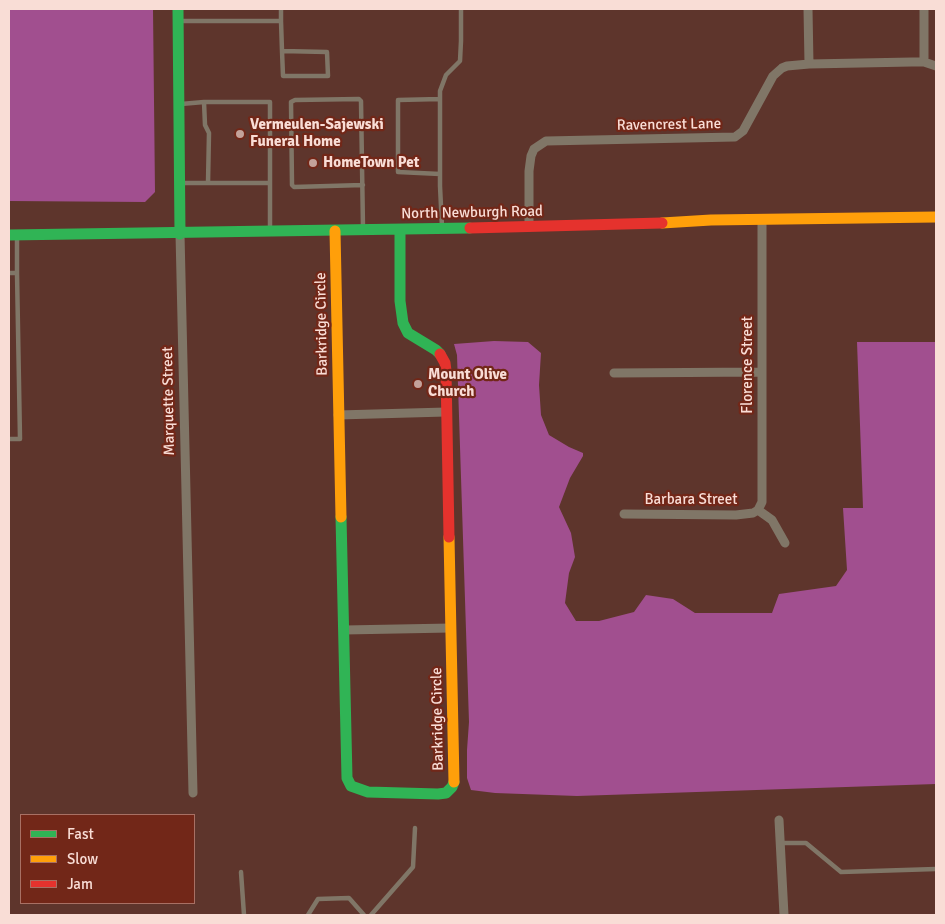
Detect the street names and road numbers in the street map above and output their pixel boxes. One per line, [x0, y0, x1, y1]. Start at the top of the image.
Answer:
street label: Ravencrest Lane [617, 115, 721, 135]
street label: North Newburgh Road [401, 203, 543, 223]
street label: Barkridge Circle [312, 272, 332, 376]
street label: Florence Street [739, 316, 757, 414]
street label: Marquette Street [159, 346, 179, 456]
street label: Barbara Street [644, 491, 738, 509]
street label: Barkridge Circle [428, 667, 448, 771]

